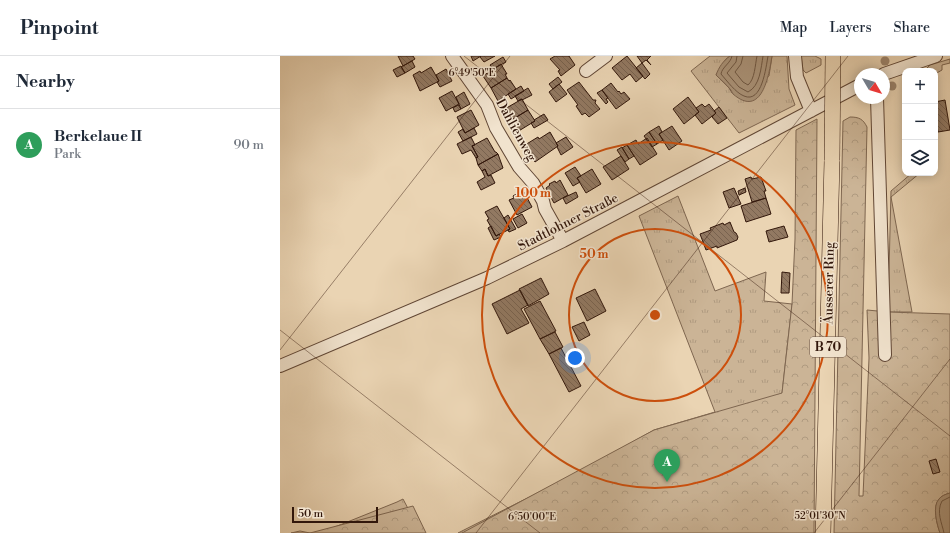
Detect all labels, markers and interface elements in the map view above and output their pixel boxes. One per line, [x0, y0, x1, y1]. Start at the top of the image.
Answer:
text: Pinpoint [20, 16, 99, 40]
text: Map [780, 19, 807, 37]
text: Layers [829, 19, 872, 37]
text: Share [894, 19, 930, 37]
text: 6°49'50"E [449, 67, 496, 79]
north arrow [854, 68, 890, 104]
map controls [902, 68, 938, 176]
button: + [902, 68, 938, 104]
text: Nearby [16, 71, 75, 93]
street label: Dahlienweg [492, 96, 540, 164]
button: − [902, 104, 938, 140]
text: Berkelaue II [54, 127, 142, 146]
text: A [24, 137, 34, 153]
text: 90 m [233, 137, 264, 153]
button: layers [902, 140, 938, 176]
text: Park [54, 146, 81, 162]
text: 100 m [515, 186, 551, 201]
street label: Stadtlohner Straße [515, 190, 621, 254]
street label: Äusserer Ring [819, 241, 838, 325]
text: 50 m [579, 247, 609, 262]
centre of rings [648, 308, 662, 322]
road number: B 70 [810, 337, 846, 357]
your location [565, 348, 585, 368]
pin: A [654, 449, 680, 482]
scale bar [292, 505, 378, 524]
text: 50 m [298, 507, 323, 521]
text: 52°01'30"N [794, 510, 846, 522]
text: 6°50'00"E [508, 511, 556, 523]

